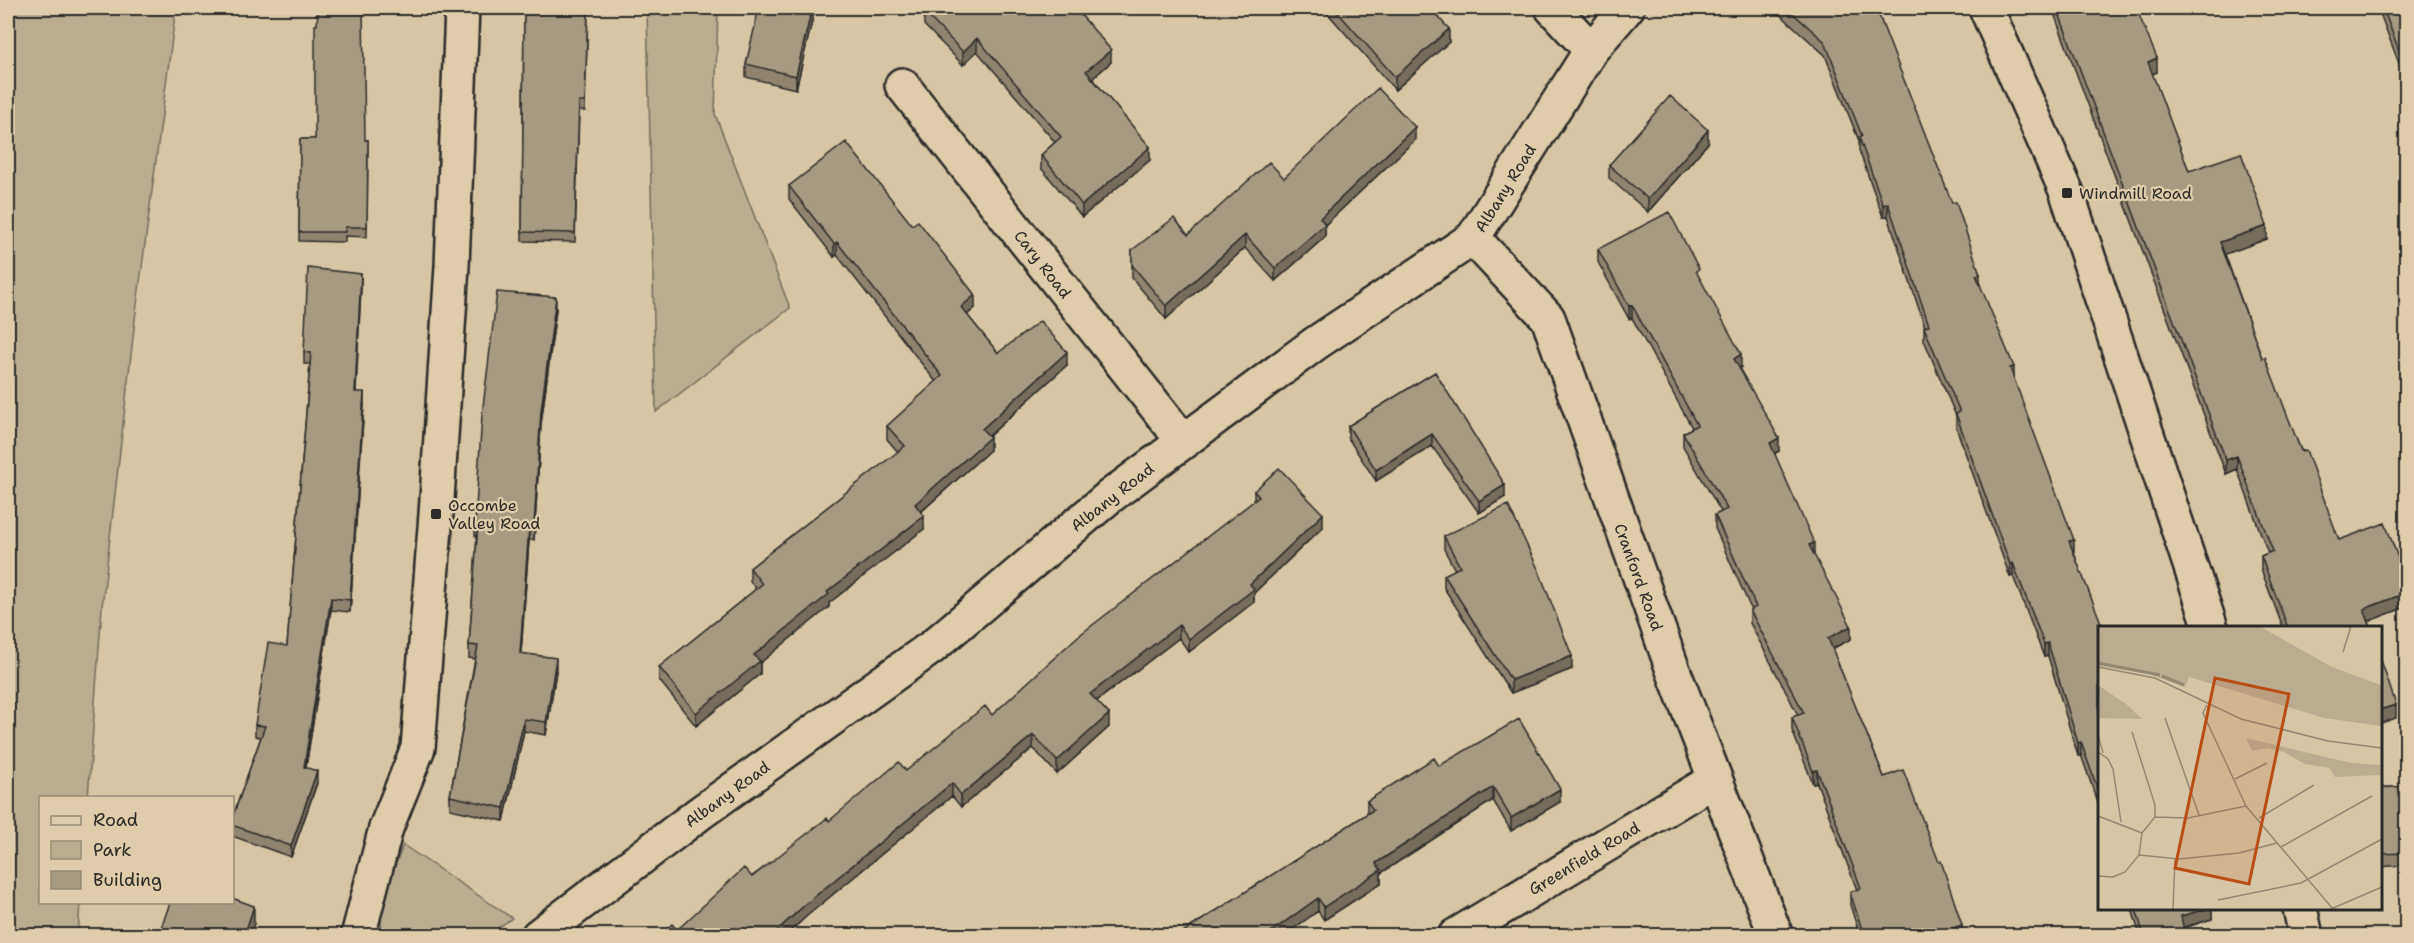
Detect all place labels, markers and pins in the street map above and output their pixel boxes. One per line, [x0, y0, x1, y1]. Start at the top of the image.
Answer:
place label: Windmill Road [2079, 183, 2192, 204]
marker: Windmill Road [2060, 186, 2074, 200]
place label: Occombe Valley Road [448, 495, 540, 534]
marker: Occombe Valley Road [429, 507, 443, 521]

